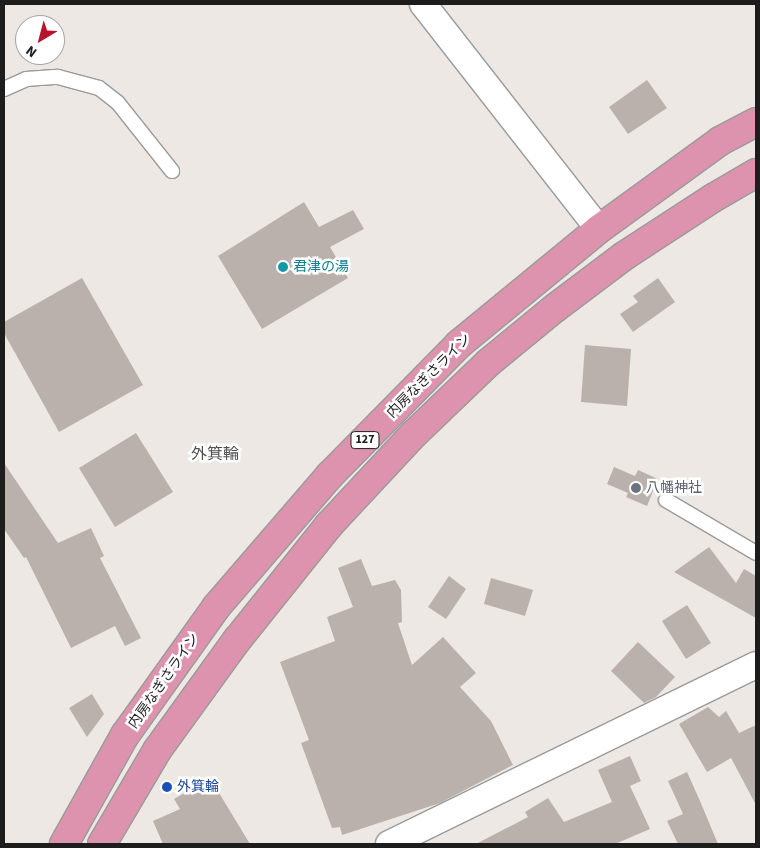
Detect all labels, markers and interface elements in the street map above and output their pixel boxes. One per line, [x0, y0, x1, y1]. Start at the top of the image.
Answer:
north arrow [15, 15, 65, 65]
text: N [22, 40, 41, 62]
place label: 君津の湯 [293, 259, 349, 275]
marker: 君津の湯 [277, 261, 289, 273]
street label: 内房なぎさライン [383, 330, 475, 422]
road number: 127 [350, 430, 380, 450]
district label: 外箕輪 [191, 444, 239, 464]
place label: 八幡神社 [646, 480, 702, 496]
marker: 八幡神社 [630, 482, 642, 494]
street label: 内房なぎさライン [125, 630, 203, 732]
place label: 外箕輪 [177, 779, 219, 795]
marker: 外箕輪 [161, 781, 173, 793]

